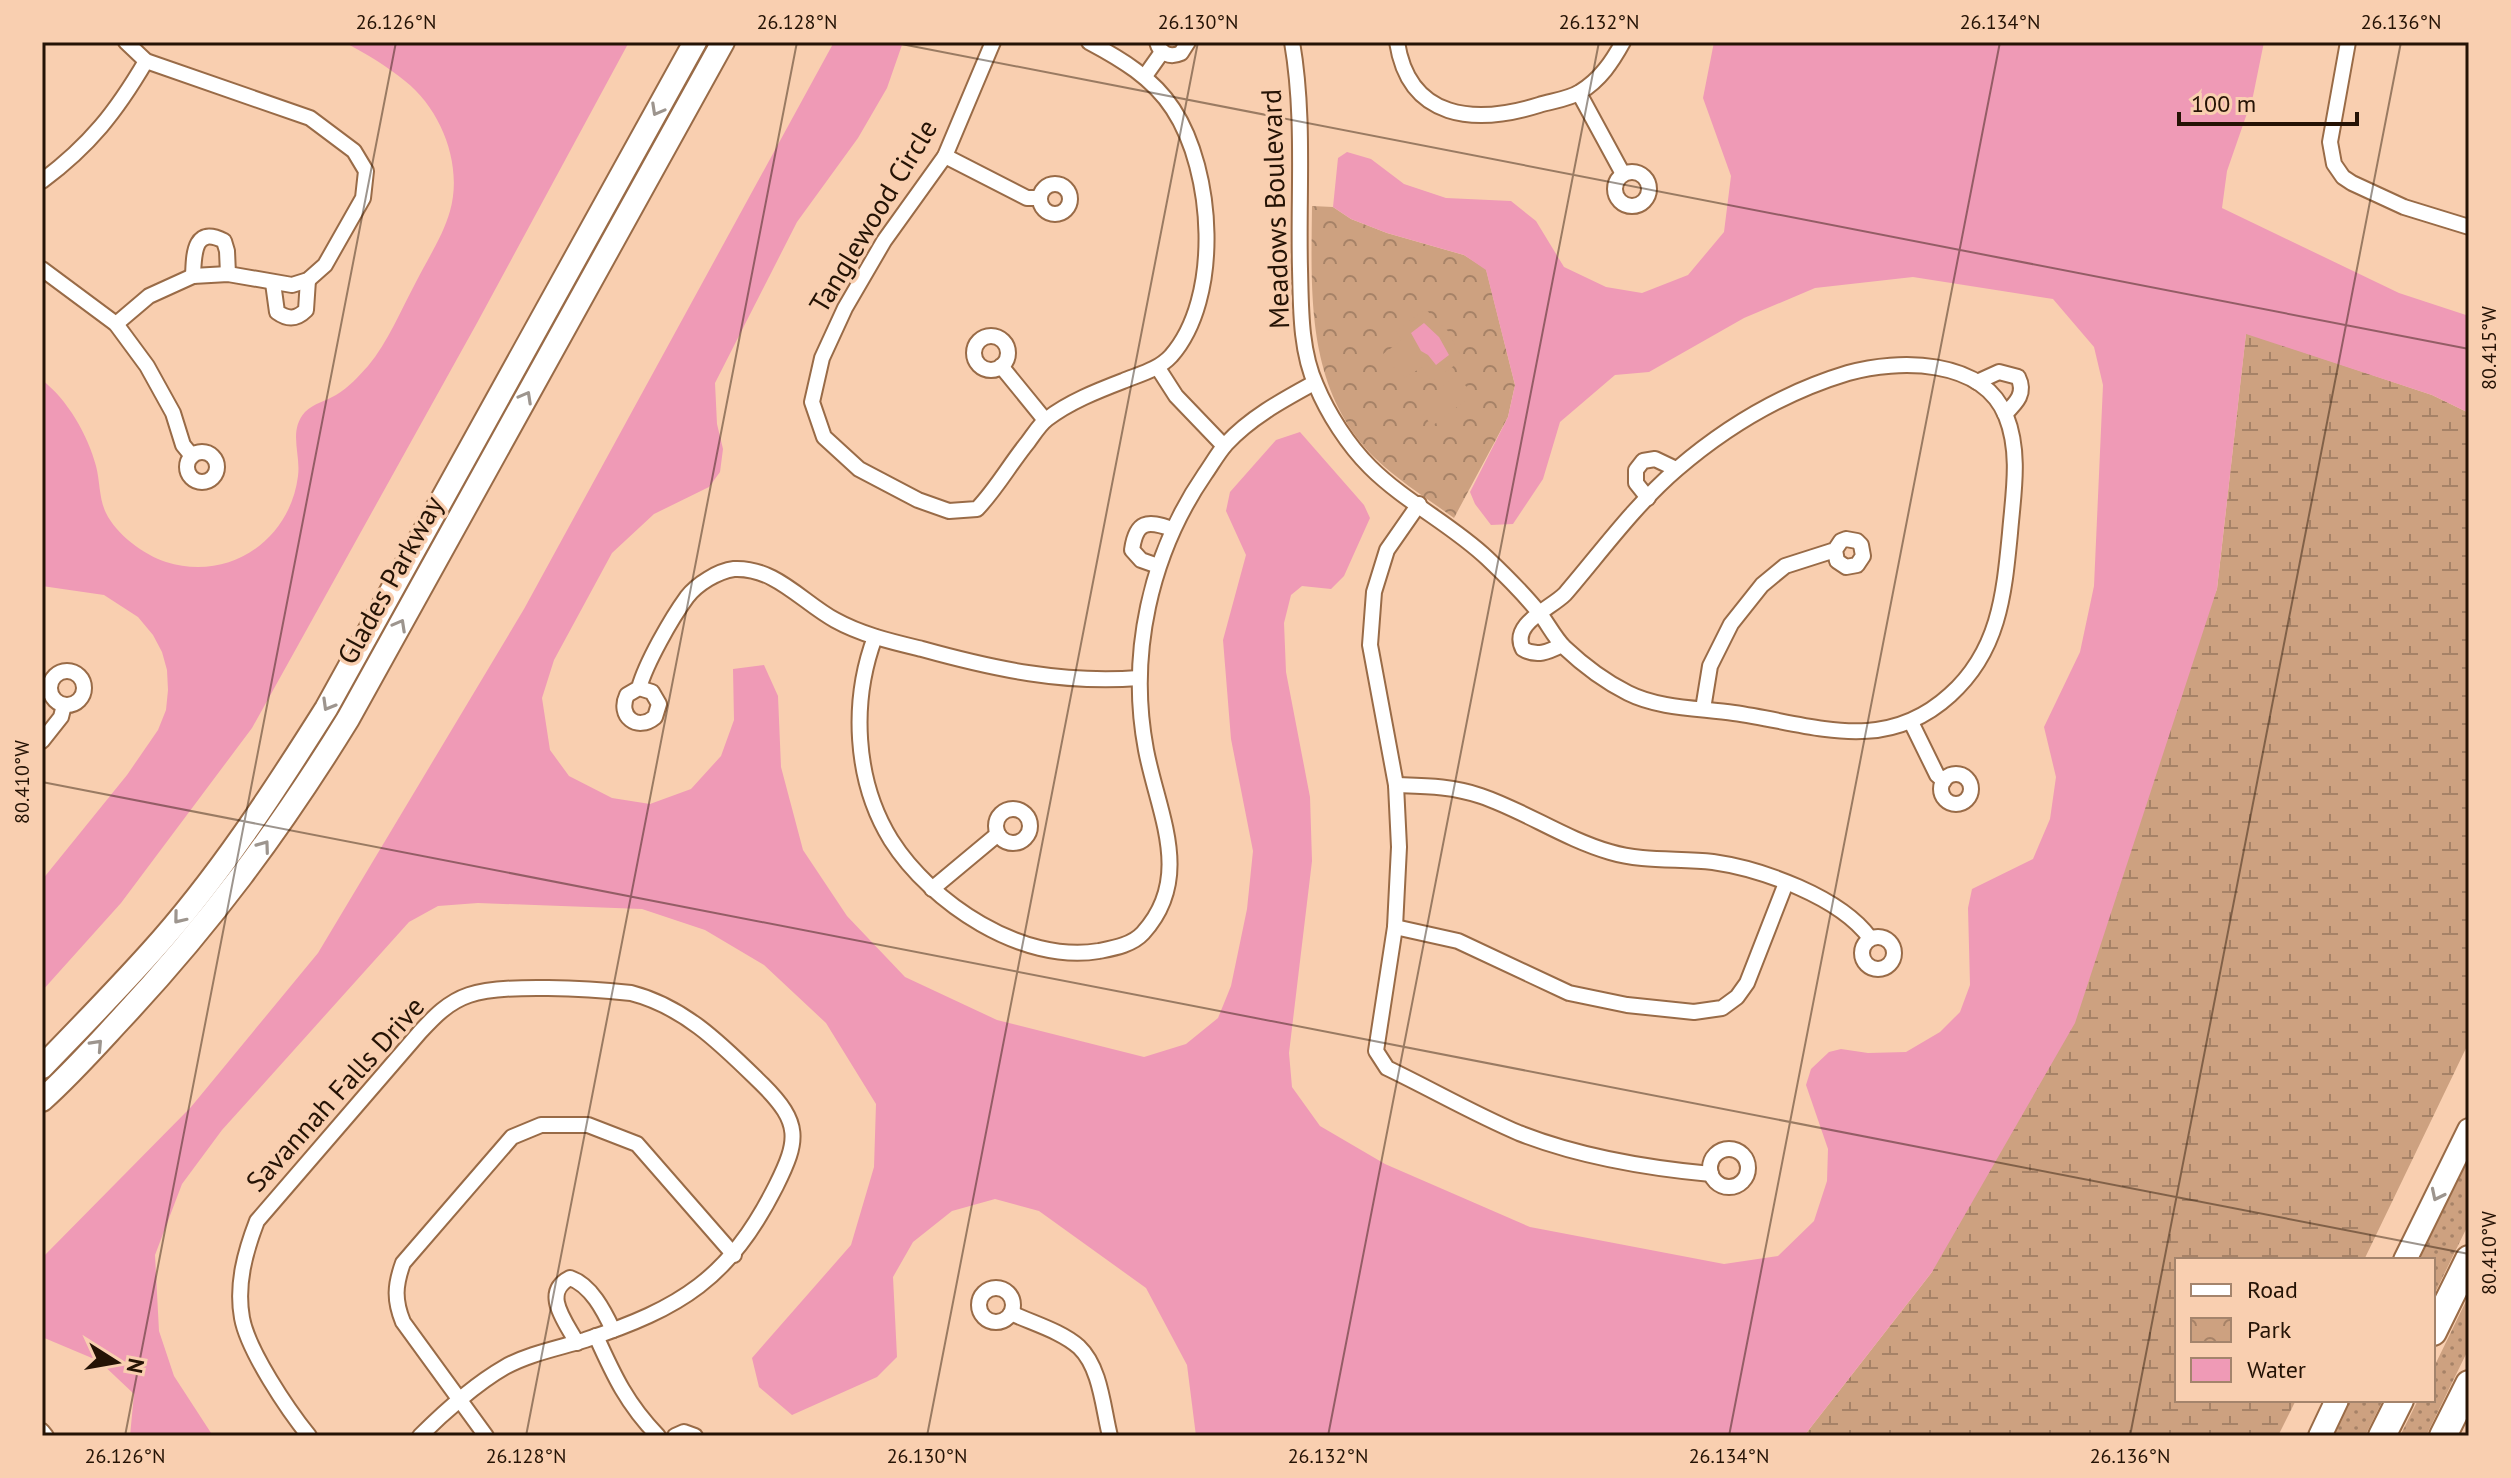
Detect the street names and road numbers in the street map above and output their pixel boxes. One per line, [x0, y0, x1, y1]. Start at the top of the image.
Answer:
street label: Meadows Boulevard [1252, 88, 1297, 330]
street label: Tanglewood Circle [800, 112, 945, 319]
street label: Glades Parkway [328, 489, 451, 670]
street label: Savannah Falls Drive [237, 988, 432, 1199]

